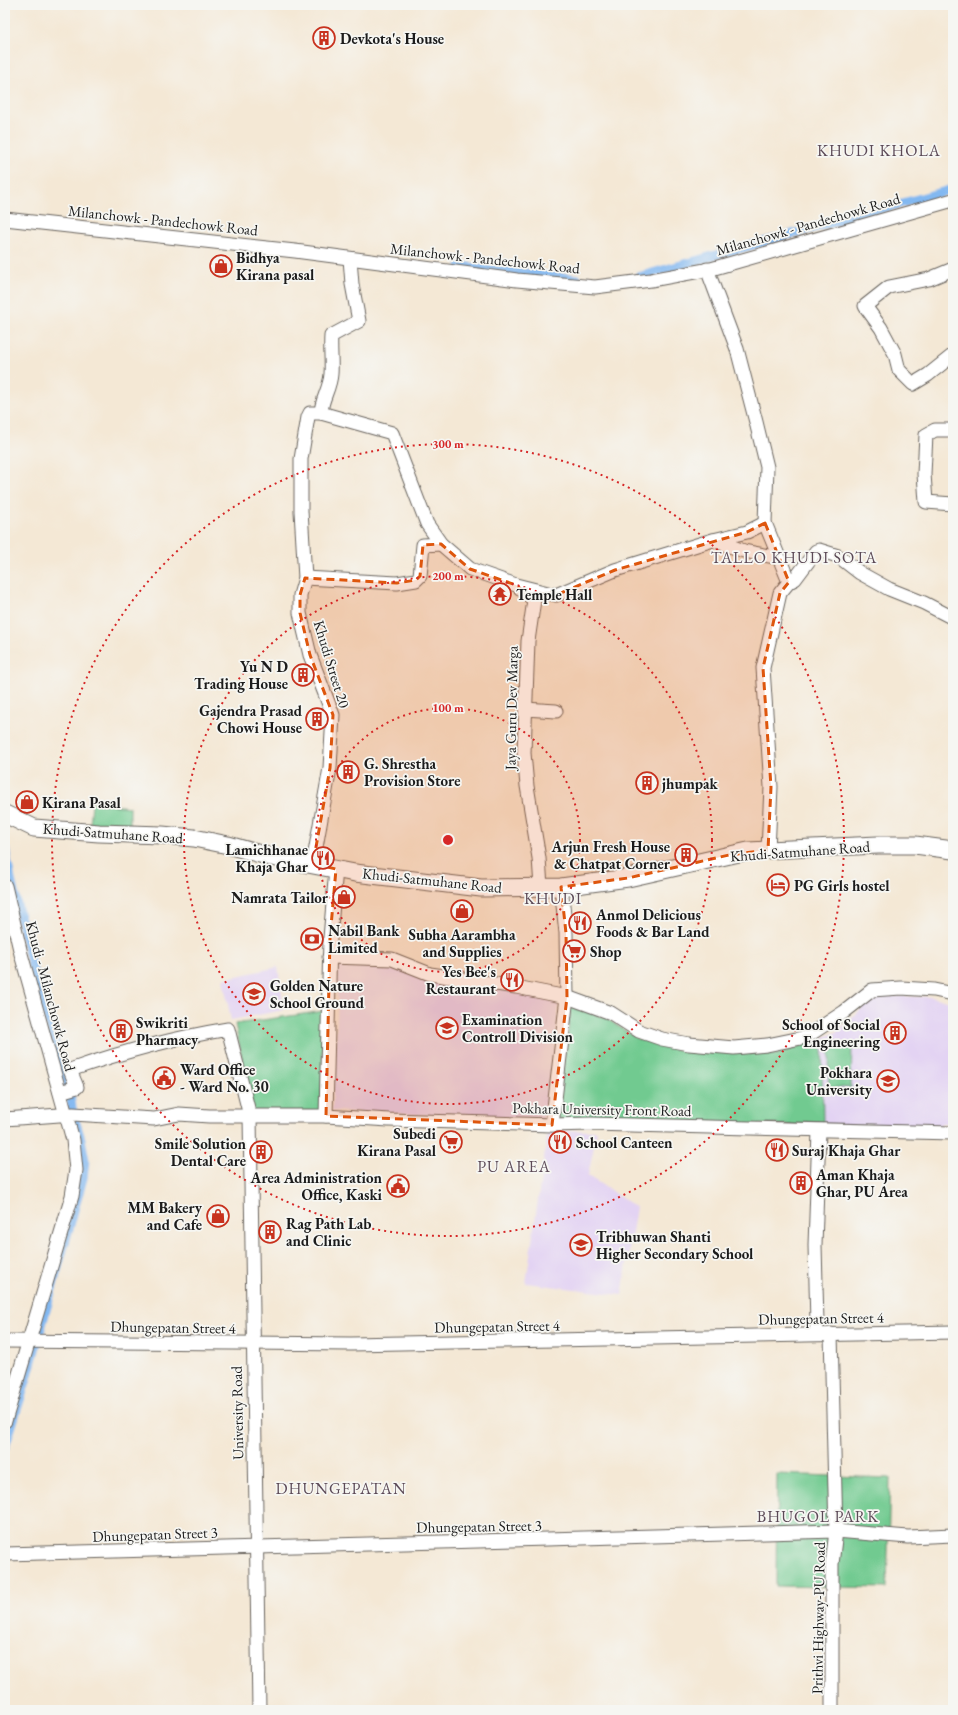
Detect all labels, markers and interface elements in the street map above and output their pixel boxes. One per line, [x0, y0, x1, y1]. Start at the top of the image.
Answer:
building icon: Devkota's House [311, 25, 337, 51]
place label: Devkota's House [340, 29, 444, 48]
district label: KHUDI KHOLA [817, 140, 941, 161]
street label: Milanchowk - Pandechowk Road [714, 188, 903, 259]
street label: Milanchowk - Pandechowk Road [67, 201, 259, 239]
street label: Milanchowk - Pandechowk Road [389, 239, 581, 277]
place label: Bidhya Kirana pasal [236, 248, 315, 284]
shop icon: Bidhya Kirana pasal [208, 253, 234, 279]
text: 300 m [432, 436, 464, 452]
district label: TALLO KHUDI SOTA [711, 547, 877, 568]
text: 200 m [432, 568, 464, 584]
temple icon: Temple Hall [487, 581, 513, 607]
place label: Temple Hall [516, 585, 593, 604]
street label: Khudi Street 20 [310, 618, 354, 710]
street label: Jaya Guru Dev Marga [500, 646, 522, 772]
place label: Yu N D Trading House [194, 657, 289, 693]
building icon: Yu N D Trading House [290, 662, 316, 688]
text: 100 m [432, 700, 464, 716]
place label: Gajendra Prasad Chowi House [199, 701, 303, 737]
building icon: Gajendra Prasad Chowi House [304, 706, 330, 732]
place label: G. Shrestha Provision Store [364, 754, 460, 790]
building icon: G. Shrestha Provision Store [335, 759, 361, 785]
building icon: jhumpak [634, 770, 660, 796]
place label: jhumpak [661, 774, 719, 793]
shop icon: Kirana Pasal [14, 789, 40, 815]
place label: Kirana Pasal [42, 793, 122, 812]
street label: Khudi-Satmuhane Road [42, 819, 184, 847]
centre of rings [441, 833, 455, 847]
place label: Arjun Fresh House & Chatpat Corner [551, 837, 671, 873]
street label: Khudi-Satmuhane Road [729, 837, 871, 865]
place label: Lamichhanae Khaja Ghar [225, 840, 309, 876]
building icon: Arjun Fresh House & Chatpat Corner [673, 842, 699, 868]
restaurant icon: Lamichhanae Khaja Ghar [310, 845, 336, 871]
street label: Khudi-Satmuhane Road [361, 863, 503, 897]
hotel icon: PG Girls hostel [765, 872, 791, 898]
place label: PG Girls hostel [794, 876, 890, 895]
shop icon: Namrata Tailor [331, 884, 357, 910]
place label: Namrata Tailor [231, 888, 329, 907]
district label: KHUDI [524, 888, 582, 909]
shop icon: Subha Aarambha and Supplies [449, 898, 475, 924]
place label: Anmol Delicious Foods & Bar Land [595, 905, 710, 941]
restaurant icon: Anmol Delicious Foods & Bar Land [567, 910, 593, 936]
street label: Khudi - Milanchowk Road [22, 919, 80, 1074]
place label: Nabil Bank Limited [328, 921, 400, 957]
place label: Subha Aarambha and Supplies [408, 925, 516, 961]
bank icon: Nabil Bank Limited [299, 926, 325, 952]
supermarket icon: Shop [561, 938, 587, 964]
place label: Shop [590, 942, 622, 961]
place label: Yes Bee's Restaurant [426, 962, 496, 998]
restaurant icon: Yes Bee's Restaurant [499, 967, 525, 993]
place label: Golden Nature School Ground [270, 976, 365, 1012]
school or university icon: Golden Nature School Ground [241, 981, 267, 1007]
place label: Examination Controll Division [462, 1010, 573, 1046]
place label: Swikriti Pharmacy [136, 1013, 199, 1049]
school or university icon: Examination Controll Division [434, 1015, 460, 1041]
place label: School of Social Engineering [782, 1015, 881, 1051]
building icon: Swikriti Pharmacy [108, 1018, 134, 1044]
building icon: School of Social Engineering [882, 1020, 908, 1046]
place label: Ward Office - Ward No. 30 [180, 1060, 269, 1096]
place label: Pokhara University [806, 1063, 873, 1099]
public building icon: Ward Office - Ward No. 30 [151, 1065, 177, 1091]
school or university icon: Pokhara University [875, 1068, 901, 1094]
street label: Pokhara University Front Road [512, 1098, 692, 1120]
place label: Subedi Kirana Pasal [357, 1124, 437, 1160]
supermarket icon: Subedi Kirana Pasal [438, 1129, 464, 1155]
restaurant icon: School Canteen [547, 1129, 573, 1155]
place label: School Canteen [576, 1133, 673, 1152]
place label: Smile Solution Dental Care [155, 1134, 247, 1170]
restaurant icon: Suraj Khaja Ghar [764, 1137, 790, 1163]
building icon: Smile Solution Dental Care [248, 1139, 274, 1165]
place label: Suraj Khaja Ghar [792, 1141, 901, 1160]
district label: PU AREA [477, 1156, 551, 1177]
place label: Aman Khaja Ghar, PU Area [815, 1165, 908, 1201]
place label: Area Administration Office, Kaski [250, 1168, 383, 1204]
building icon: Aman Khaja Ghar, PU Area [788, 1170, 814, 1196]
public building icon: Area Administration Office, Kaski [385, 1173, 411, 1199]
place label: MM Bakery and Cafe [127, 1198, 203, 1234]
shop icon: MM Bakery and Cafe [205, 1203, 231, 1229]
place label: Rag Path Lab and Clinic [286, 1214, 371, 1250]
building icon: Rag Path Lab and Clinic [257, 1219, 283, 1245]
place label: Tribhuwan Shanti Higher Secondary School [596, 1227, 754, 1263]
school or university icon: Tribhuwan Shanti Higher Secondary School [568, 1232, 594, 1258]
street label: Dhungepatan Street 4 [758, 1307, 885, 1329]
street label: Dhungepatan Street 4 [434, 1315, 561, 1337]
street label: Dhungepatan Street 4 [110, 1316, 237, 1338]
street label: University Road [227, 1365, 247, 1460]
district label: DHUNGEPATAN [275, 1478, 407, 1499]
district label: BHUGOL PARK [757, 1506, 879, 1527]
street label: Dhungepatan Street 3 [416, 1515, 542, 1537]
street label: Dhungepatan Street 3 [92, 1522, 218, 1546]
street label: Prithvi Highway-PU Road [807, 1541, 829, 1694]

